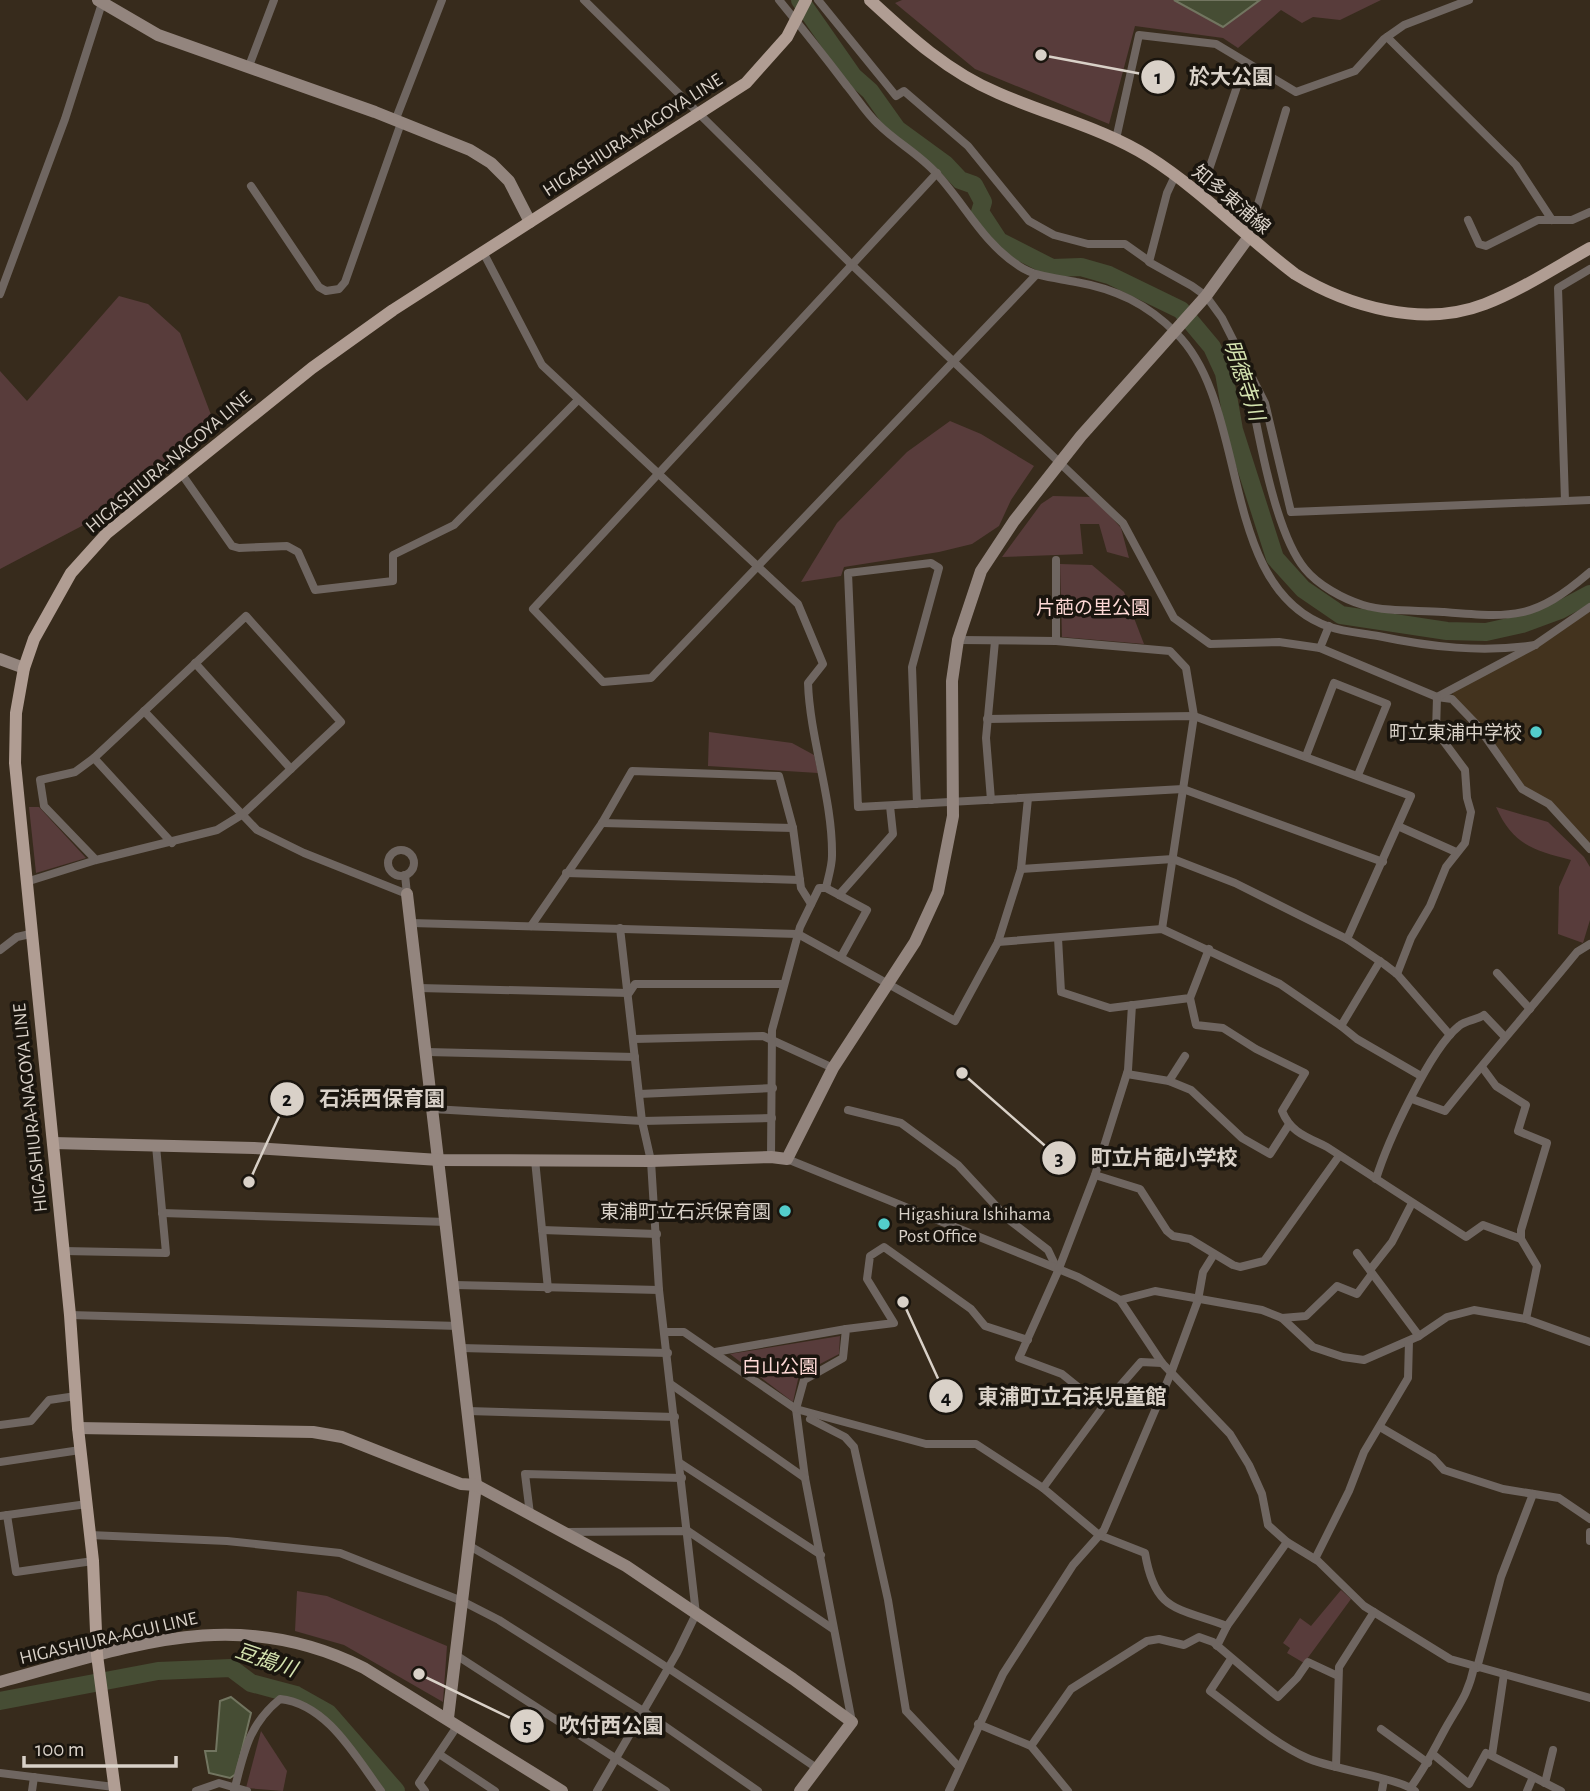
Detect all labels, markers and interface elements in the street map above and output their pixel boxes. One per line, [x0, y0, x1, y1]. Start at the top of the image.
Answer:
callout: 於大公園 [1140, 56, 1287, 98]
text: 於大公園 [1189, 65, 1273, 88]
text: 1 [1154, 67, 1162, 88]
street label: HIGASHIURA-NAGOYA LINE [540, 70, 726, 200]
street label: 知多東浦線 [1189, 162, 1274, 238]
water label: 明徳寺川 [1220, 337, 1269, 425]
street label: HIGASHIURA-NAGOYA LINE [82, 387, 255, 537]
park label: 片葩の里公園 [1036, 598, 1150, 618]
place label: 町立東浦中学校 [1389, 722, 1522, 743]
marker: 町立東浦中学校 [1528, 724, 1544, 740]
street label: HIGASHIURA-NAGOYA LINE [10, 1003, 51, 1213]
callout: 石浜西保育園 [270, 1078, 459, 1120]
text: 石浜西保育園 [319, 1088, 445, 1110]
text: 2 [282, 1089, 292, 1110]
callout: 町立片葩小学校 [1042, 1137, 1252, 1179]
text: 町立片葩小学校 [1091, 1147, 1238, 1169]
text: 3 [1054, 1148, 1064, 1169]
place label: 東浦町立石浜保育園 [600, 1202, 771, 1222]
marker: 東浦町立石浜保育園 [777, 1203, 793, 1219]
place label: Higashiura Ishihama Post Office [898, 1205, 1051, 1246]
marker: Higashiura Ishihama Post Office [876, 1216, 892, 1232]
park label: 白山公園 [742, 1356, 818, 1377]
callout: 東浦町立石浜児童館 [928, 1375, 1180, 1417]
text: 東浦町立石浜児童館 [978, 1385, 1167, 1408]
text: 4 [941, 1387, 951, 1408]
street label: HIGASHIURA-AGUI LINE [18, 1609, 199, 1668]
water label: 豆搗川 [233, 1639, 301, 1681]
callout: 吹付西公園 [510, 1705, 678, 1747]
text: 吹付西公園 [559, 1714, 664, 1737]
text: 5 [522, 1716, 532, 1737]
scale bar [24, 1724, 177, 1768]
text: 100 m [35, 1739, 85, 1760]

